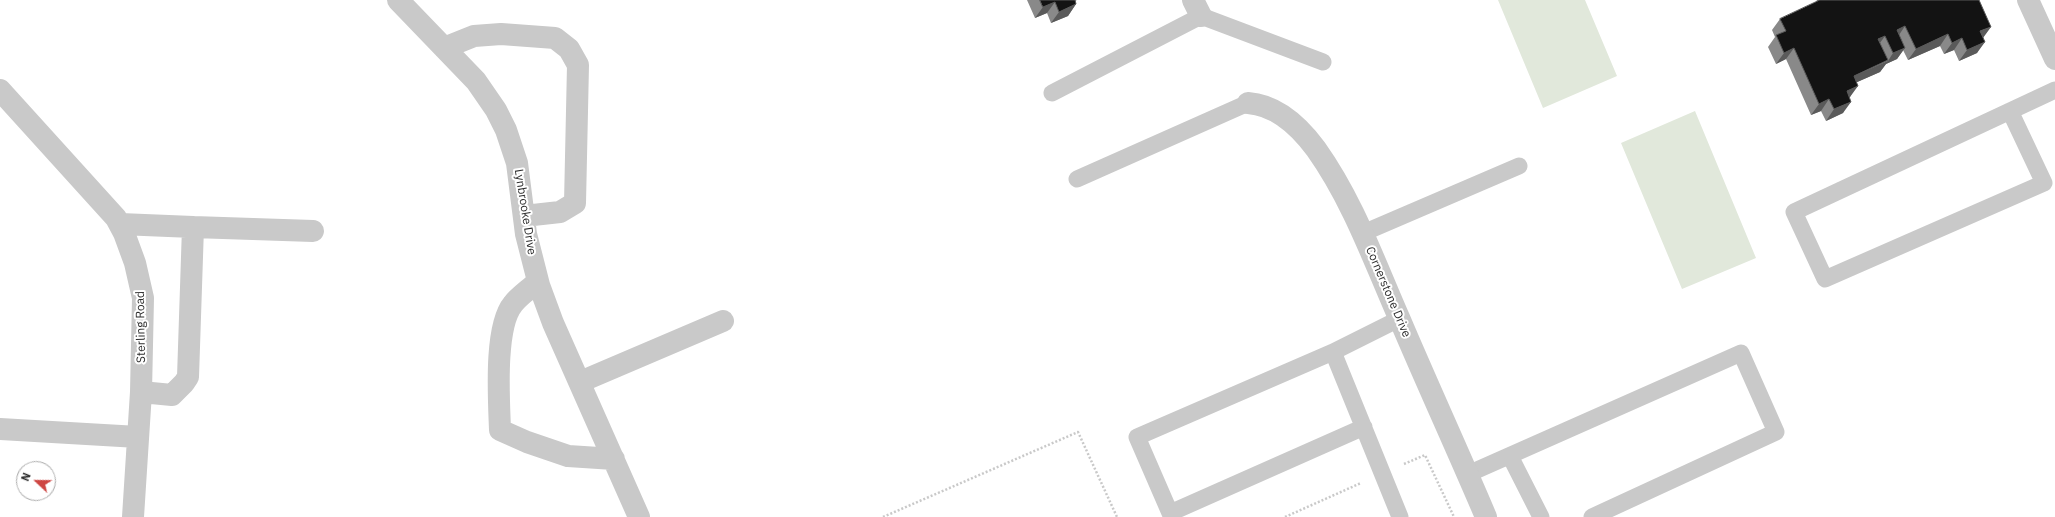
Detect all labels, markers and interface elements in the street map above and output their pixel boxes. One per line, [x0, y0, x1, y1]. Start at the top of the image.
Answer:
street label: Lynbrooke Drive [511, 168, 539, 256]
street label: Cornerstone Drive [1362, 244, 1414, 340]
street label: Sterling Road [133, 291, 149, 363]
north arrow [16, 461, 56, 501]
text: N [18, 471, 34, 483]

